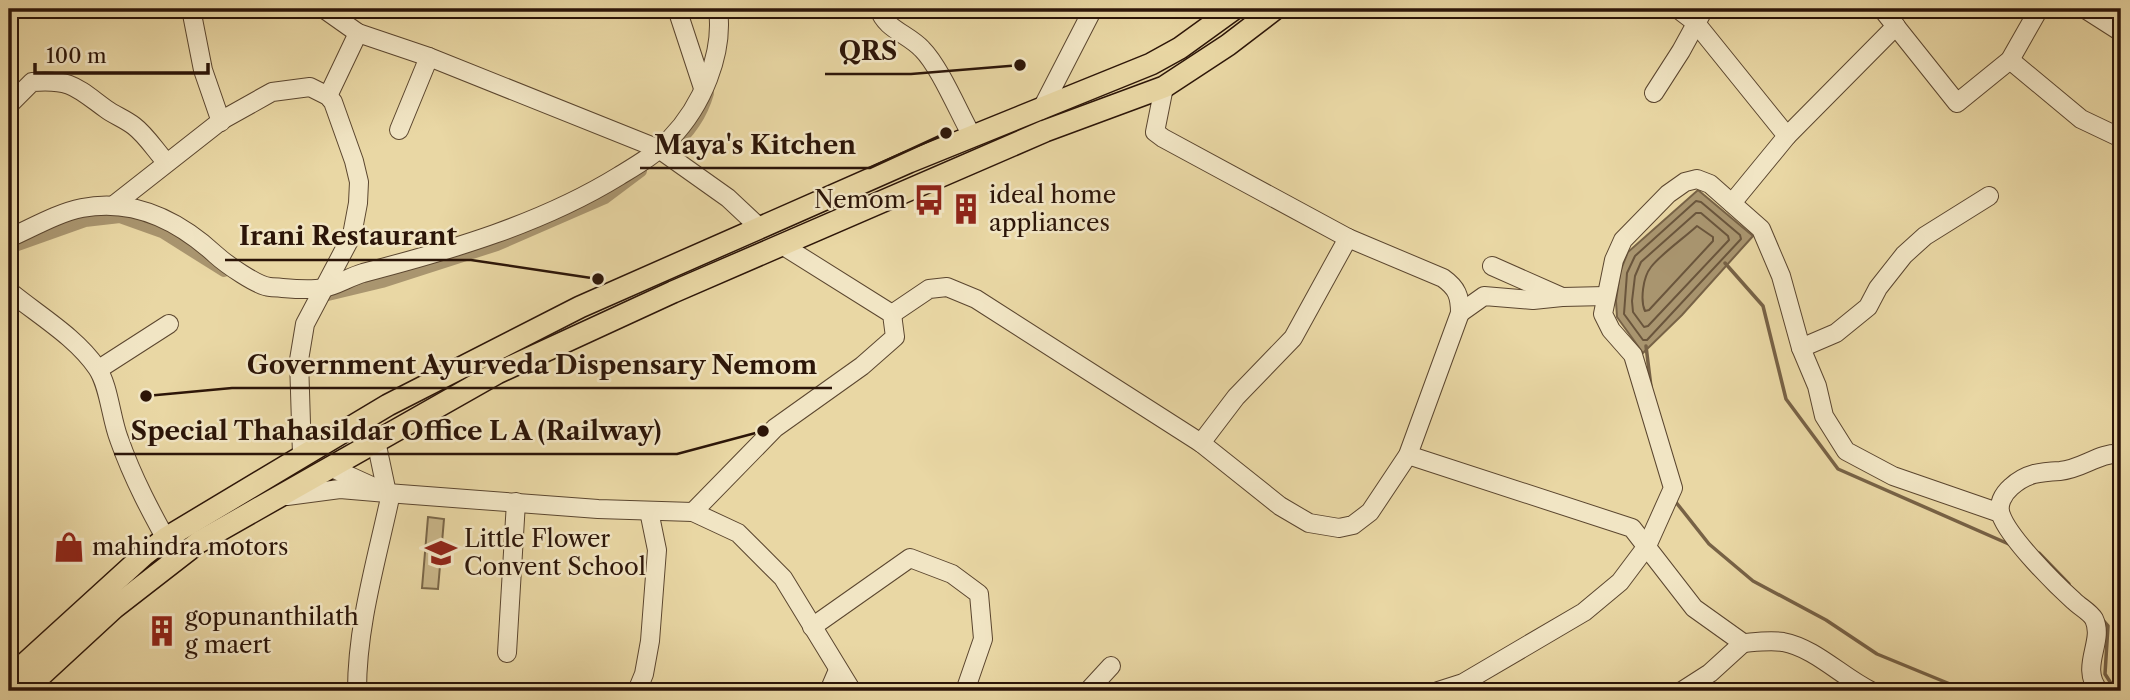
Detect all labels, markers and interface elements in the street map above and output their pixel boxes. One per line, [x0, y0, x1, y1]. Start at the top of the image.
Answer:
callout: QRS [825, 27, 911, 74]
scale bar [35, 32, 208, 76]
text: QRS [839, 35, 897, 67]
text: 100 m [46, 43, 107, 68]
callout: Maya's Kitchen [640, 121, 870, 168]
text: Maya's Kitchen [654, 129, 856, 161]
place label: ideal home appliances [989, 180, 1116, 237]
bus stop icon: Nemom [912, 183, 946, 217]
place label: Nemom [814, 185, 906, 214]
building icon: ideal home appliances [949, 192, 983, 226]
callout: Irani Restaurant [225, 213, 471, 260]
text: Irani Restaurant [239, 220, 457, 252]
callout: Government Ayurveda Dispensary Nemom [232, 341, 832, 388]
text: Government Ayurveda Dispensary Nemom [247, 349, 817, 381]
callout: Special Thahasildar Office L A (Railway) [114, 407, 677, 454]
text: Special Thahasildar Office L A (Railway) [131, 415, 661, 447]
place label: Little Flower Convent School [464, 524, 646, 581]
shop icon: mahindra motors [52, 530, 86, 564]
place label: mahindra motors [92, 532, 289, 561]
school or university icon: Little Flower Convent School [424, 536, 458, 570]
place label: gopunanthilath g maert [185, 602, 359, 659]
building icon: gopunanthilath g maert [145, 614, 179, 648]

